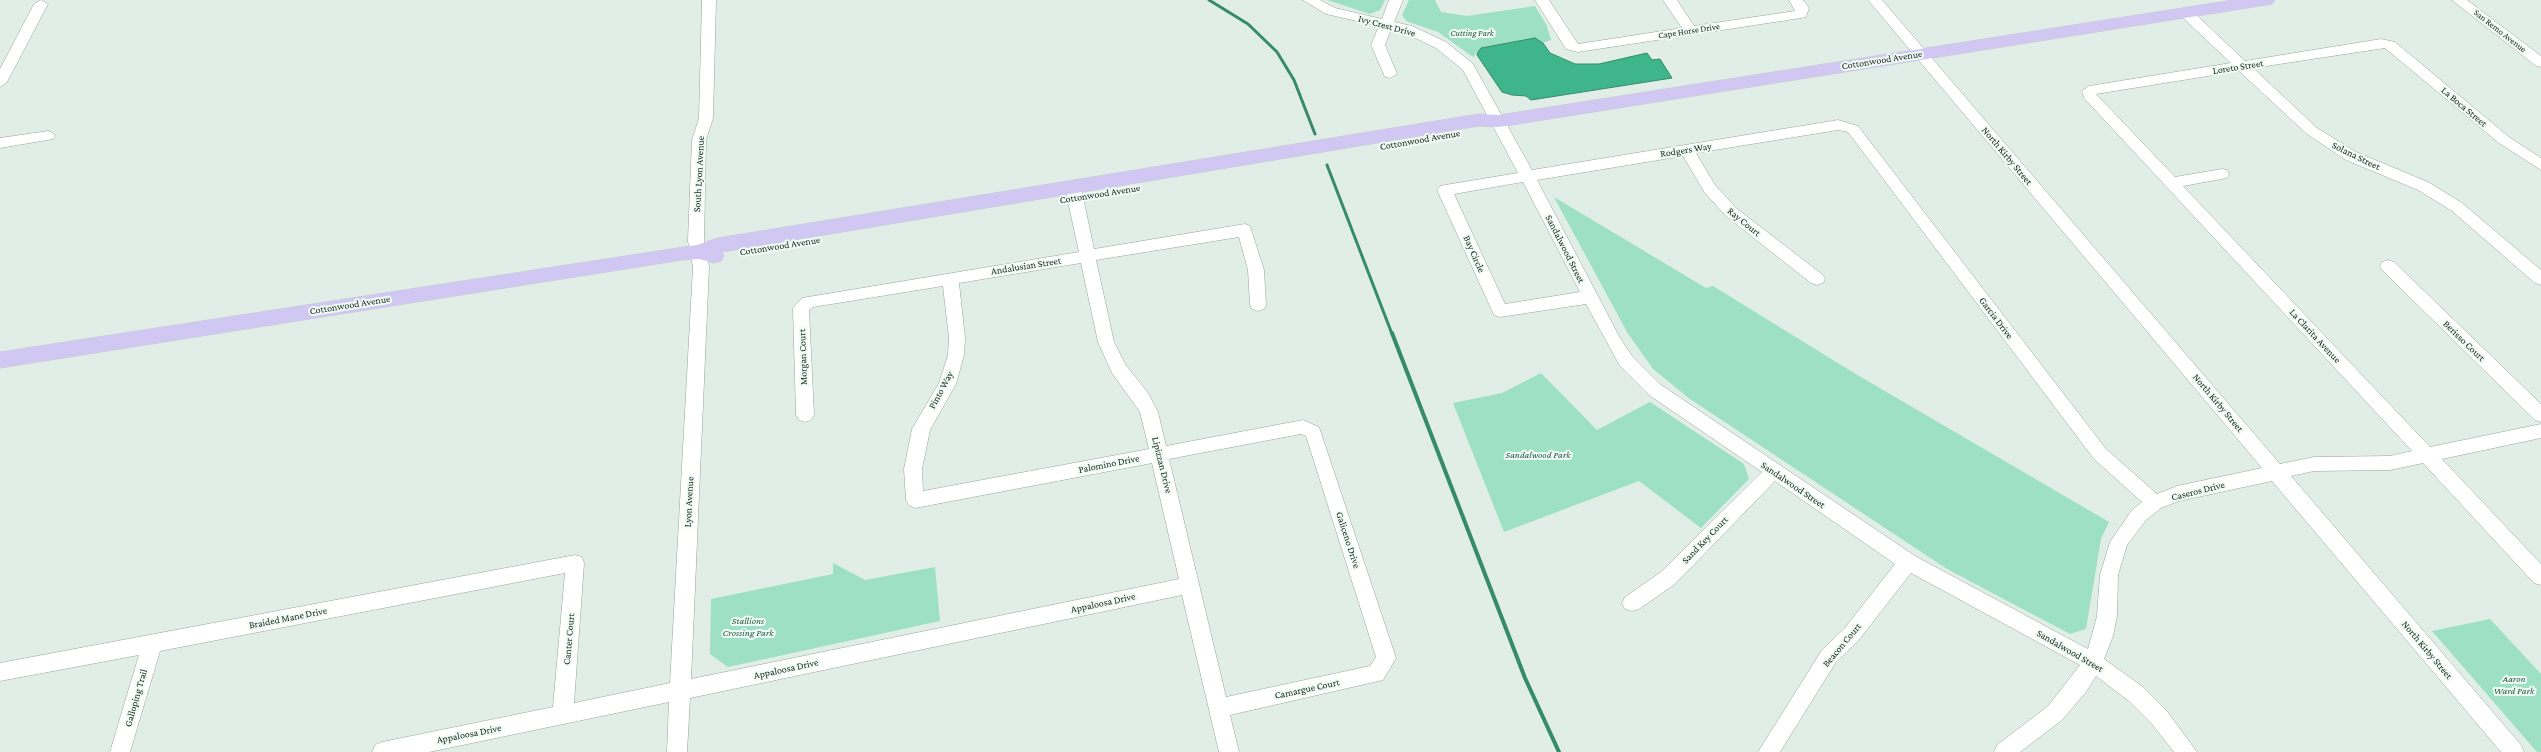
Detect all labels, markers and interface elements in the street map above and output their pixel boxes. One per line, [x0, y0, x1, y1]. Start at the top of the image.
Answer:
street label: San Remo Avenue [2472, 7, 2528, 55]
street label: Ivy Crest Drive [1357, 13, 1417, 39]
street label: Cape Horse Drive [1658, 21, 1720, 41]
park label: Cutting Park [1450, 28, 1494, 38]
street label: Cottonwood Avenue [1841, 48, 1923, 72]
street label: Loreto Street [2212, 57, 2264, 77]
street label: La Boca Street [2439, 84, 2489, 130]
street label: North Kirby Street [1979, 124, 2035, 188]
street label: Cottonwood Avenue [1379, 127, 1461, 153]
street label: South Lyon Avenue [691, 136, 707, 212]
street label: Solana Street [2330, 139, 2382, 173]
street label: Rodgers Way [1659, 140, 1713, 160]
street label: Cottonwood Avenue [1059, 182, 1141, 206]
street label: Ray Court [1725, 205, 1763, 239]
street label: Sandalwood Street [1543, 213, 1587, 285]
street label: Cottonwood Avenue [739, 234, 821, 258]
street label: Bay Circle [1460, 234, 1488, 274]
street label: Andalusian Street [990, 255, 1062, 277]
street label: Cottonwood Avenue [309, 293, 391, 317]
street label: Garcia Drive [1976, 295, 2016, 341]
street label: La Clarita Avenue [2287, 306, 2343, 366]
street label: Berisso Court [2441, 318, 2487, 364]
street label: Morgan Court [796, 329, 810, 385]
street label: Pinto Way [926, 369, 956, 411]
street label: North Kirby Street [2190, 371, 2246, 435]
street label: Lipizzan Drive [1149, 436, 1175, 494]
park label: Sandalwood Park [1505, 449, 1571, 461]
street label: Palomino Drive [1078, 452, 1140, 476]
street label: Sandalwood Street [1759, 459, 1827, 511]
street label: Lyon Avenue [682, 476, 696, 528]
street label: Caseros Drive [2170, 479, 2226, 503]
street label: Galiceno Drive [1333, 510, 1363, 570]
street label: Sand Key Court [1679, 514, 1731, 566]
street label: Appaloosa Drive [1070, 590, 1136, 616]
street label: Braided Mane Drive [248, 605, 328, 631]
street label: Canter Court [561, 613, 577, 665]
park label: Stallions Crossing Park [722, 615, 774, 638]
street label: North Kirby Street [2399, 618, 2455, 682]
street label: Beacon Court [1820, 621, 1864, 669]
street label: Sandalwood Street [2035, 627, 2105, 675]
street label: Appaloosa Drive [753, 656, 819, 682]
street label: Galloping Trail [122, 668, 150, 728]
park label: Aaron Ward Park [2494, 673, 2534, 696]
street label: Camargue Court [1274, 676, 1340, 702]
street label: Appaloosa Drive [436, 722, 502, 746]

